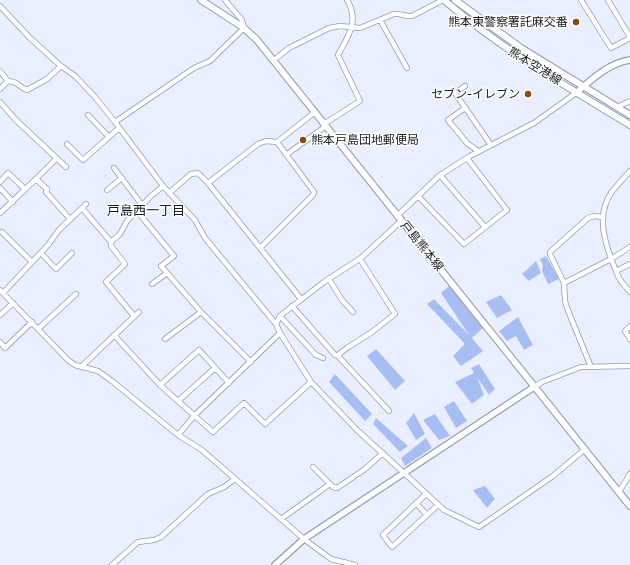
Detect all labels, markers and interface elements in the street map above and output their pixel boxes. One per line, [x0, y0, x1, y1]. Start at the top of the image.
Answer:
place label: 熊本東警察署託麻交番 [448, 15, 568, 29]
marker: 熊本東警察署託麻交番 [571, 17, 581, 27]
street label: 熊本空港線 [506, 44, 564, 88]
place label: セブン-イレブン [431, 87, 520, 101]
marker: セブン-イレブン [523, 89, 533, 99]
place label: 熊本戸島団地郵便局 [311, 133, 419, 147]
marker: 熊本戸島団地郵便局 [298, 135, 308, 145]
district label: 戸島西一丁目 [107, 203, 185, 219]
street label: 戸島熊本線 [398, 218, 446, 274]

